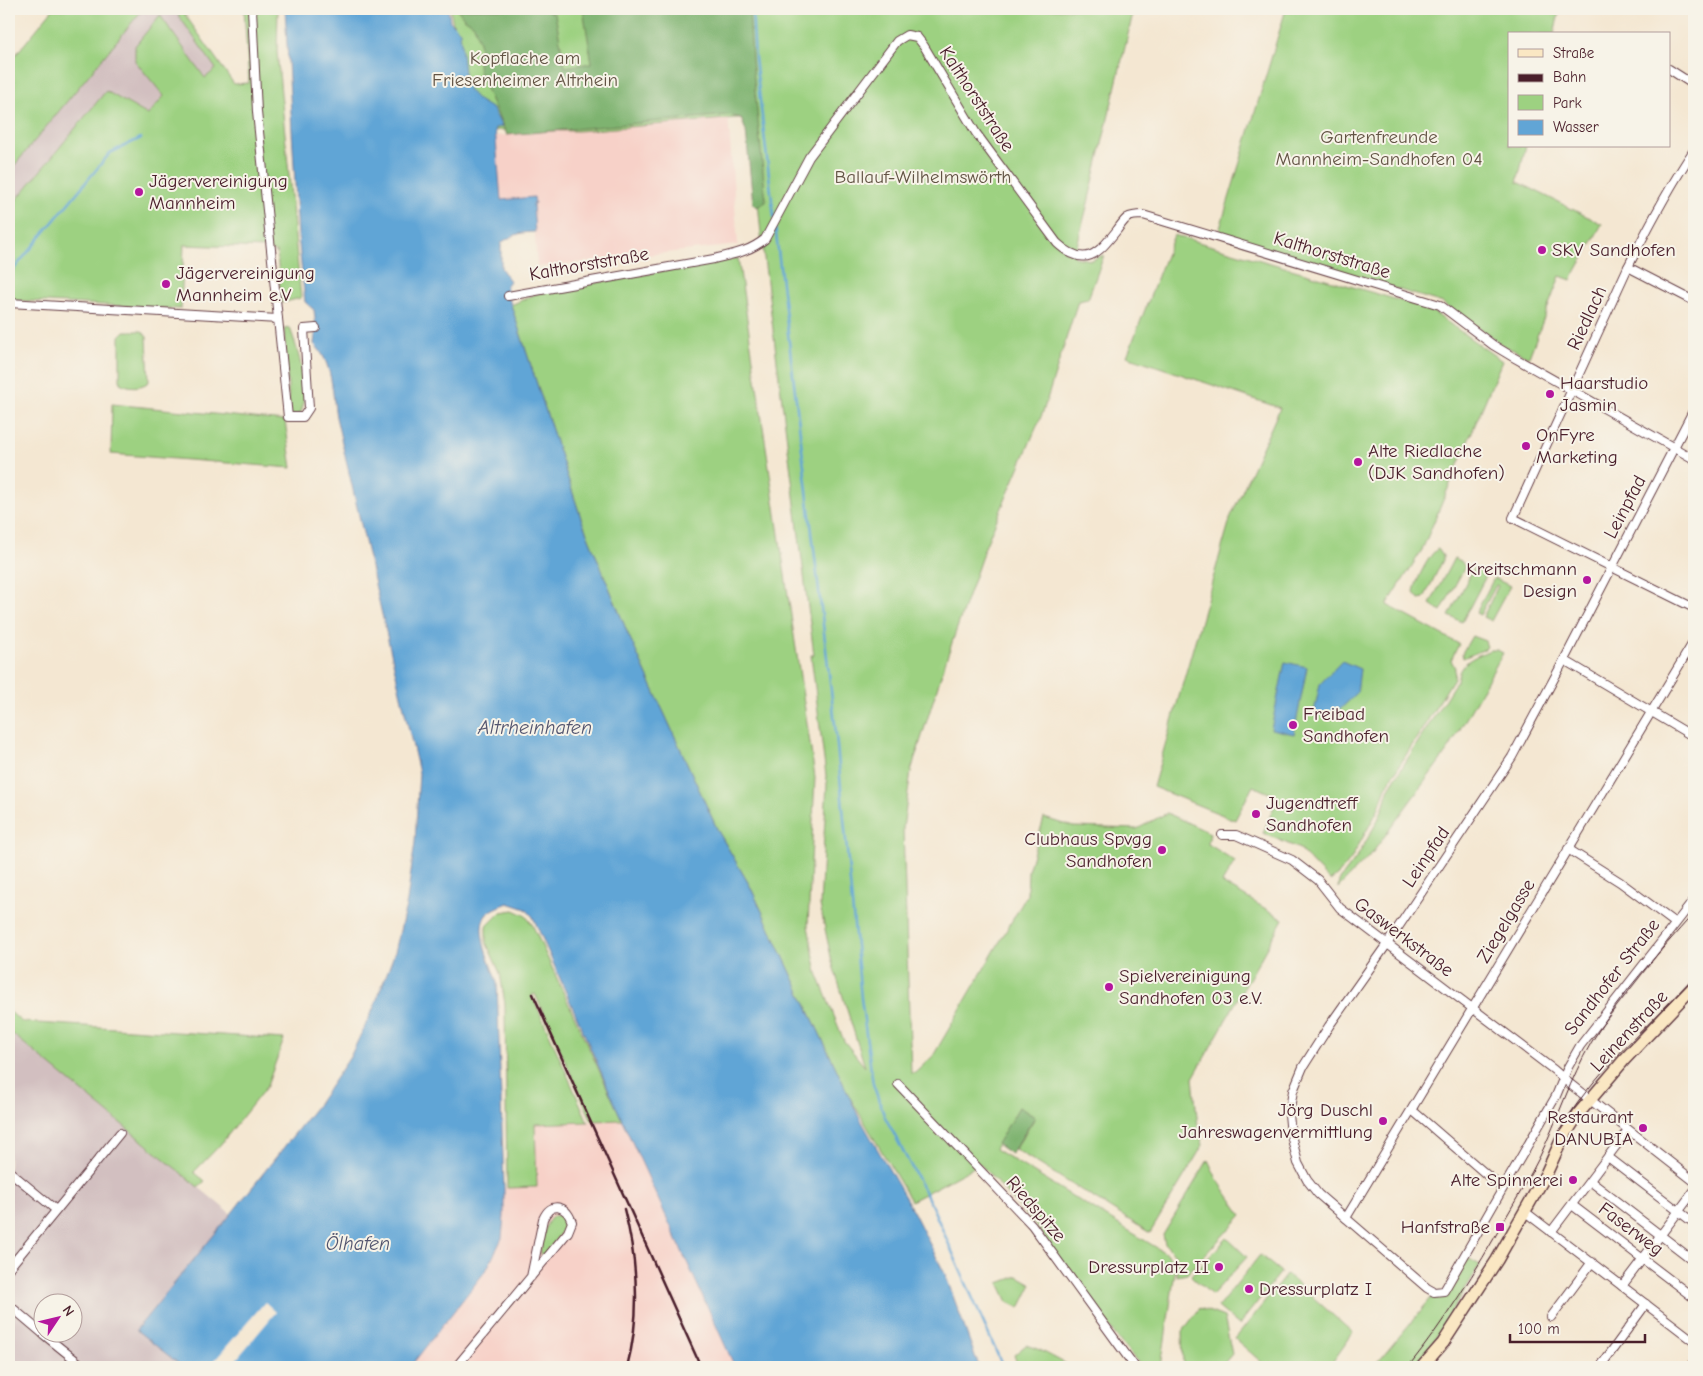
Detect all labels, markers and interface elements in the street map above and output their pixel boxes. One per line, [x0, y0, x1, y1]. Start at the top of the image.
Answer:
legend [1508, 32, 1670, 148]
street label: Kalthorststraße [935, 42, 1019, 156]
text: Straße [1553, 44, 1595, 62]
park label: Kopflache am Friesenheimer Altrhein [432, 47, 618, 91]
text: Bahn [1553, 68, 1586, 86]
text: Park [1553, 94, 1582, 112]
text: Wasser [1553, 118, 1599, 136]
park label: Gartenfreunde Mannheim-Sandhofen 04 [1275, 126, 1483, 170]
park label: Ballauf-Wilhelmswörth [834, 166, 1012, 188]
place label: Jägervereinigung Mannheim [149, 170, 288, 214]
marker: Jägervereinigung Mannheim [133, 186, 145, 198]
street label: Kalthorststraße [1271, 227, 1393, 283]
place label: SKV Sandhofen [1552, 239, 1676, 261]
street label: Kalthorststraße [528, 243, 650, 285]
marker: SKV Sandhofen [1536, 244, 1548, 256]
place label: Jägervereinigung Mannheim e.V [176, 262, 315, 306]
marker: Jägervereinigung Mannheim e.V [160, 278, 172, 290]
street label: Riedlach [1563, 282, 1611, 354]
place label: Haarstudio Jasmin [1560, 372, 1648, 416]
marker: Haarstudio Jasmin [1544, 388, 1556, 400]
place label: OnFyre Marketing [1536, 424, 1618, 468]
place label: Alte Riedlache (DJK Sandhofen) [1368, 440, 1505, 484]
marker: OnFyre Marketing [1520, 440, 1532, 452]
marker: Alte Riedlache (DJK Sandhofen) [1352, 456, 1364, 468]
street label: Leinpfad [1599, 472, 1651, 542]
place label: Kreitschmann Design [1466, 558, 1577, 602]
marker: Kreitschmann Design [1581, 574, 1593, 586]
place label: Freibad Sandhofen [1303, 703, 1389, 747]
water label: Altrheinhafen [477, 716, 592, 739]
marker: Freibad Sandhofen [1287, 719, 1299, 731]
place label: Jugendtreff Sandhofen [1266, 792, 1359, 836]
marker: Jugendtreff Sandhofen [1250, 808, 1262, 820]
street label: Leinpfad [1398, 823, 1454, 891]
place label: Clubhaus Spvgg Sandhofen [1024, 828, 1152, 872]
marker: Clubhaus Spvgg Sandhofen [1156, 844, 1168, 856]
street label: Ziegelgasse [1472, 875, 1540, 967]
street label: Gaswerkstraße [1350, 893, 1458, 981]
street label: Sandhofer Straße [1560, 914, 1664, 1040]
place label: Spielvereinigung Sandhofen 03 e.V. [1119, 965, 1263, 1009]
marker: Spielvereinigung Sandhofen 03 e.V. [1103, 981, 1115, 993]
street label: Leinenstraße [1586, 986, 1672, 1076]
place label: Jörg Duschl Jahreswagenvermittlung [1179, 1099, 1373, 1143]
place label: Restaurant DANUBIA [1547, 1106, 1634, 1150]
marker: Jörg Duschl Jahreswagenvermittlung [1377, 1115, 1389, 1127]
marker: Restaurant DANUBIA [1637, 1122, 1649, 1134]
place label: Alte Spinnerei [1451, 1169, 1563, 1191]
street label: Riedspitze [1001, 1171, 1071, 1247]
marker: Alte Spinnerei [1567, 1174, 1579, 1186]
street label: Faserweg [1594, 1198, 1668, 1260]
place label: Hanfstraße [1401, 1216, 1490, 1238]
marker: Hanfstraße [1494, 1221, 1506, 1233]
water label: Ölhafen [326, 1232, 390, 1255]
place label: Dressurplatz II [1088, 1256, 1209, 1278]
marker: Dressurplatz II [1213, 1261, 1225, 1273]
place label: Dressurplatz I [1259, 1278, 1372, 1300]
marker: Dressurplatz I [1243, 1283, 1255, 1295]
north arrow [32, 1294, 82, 1344]
text: N [59, 1302, 78, 1319]
scale bar [1510, 1311, 1646, 1343]
text: 100 m [1518, 1320, 1560, 1338]

